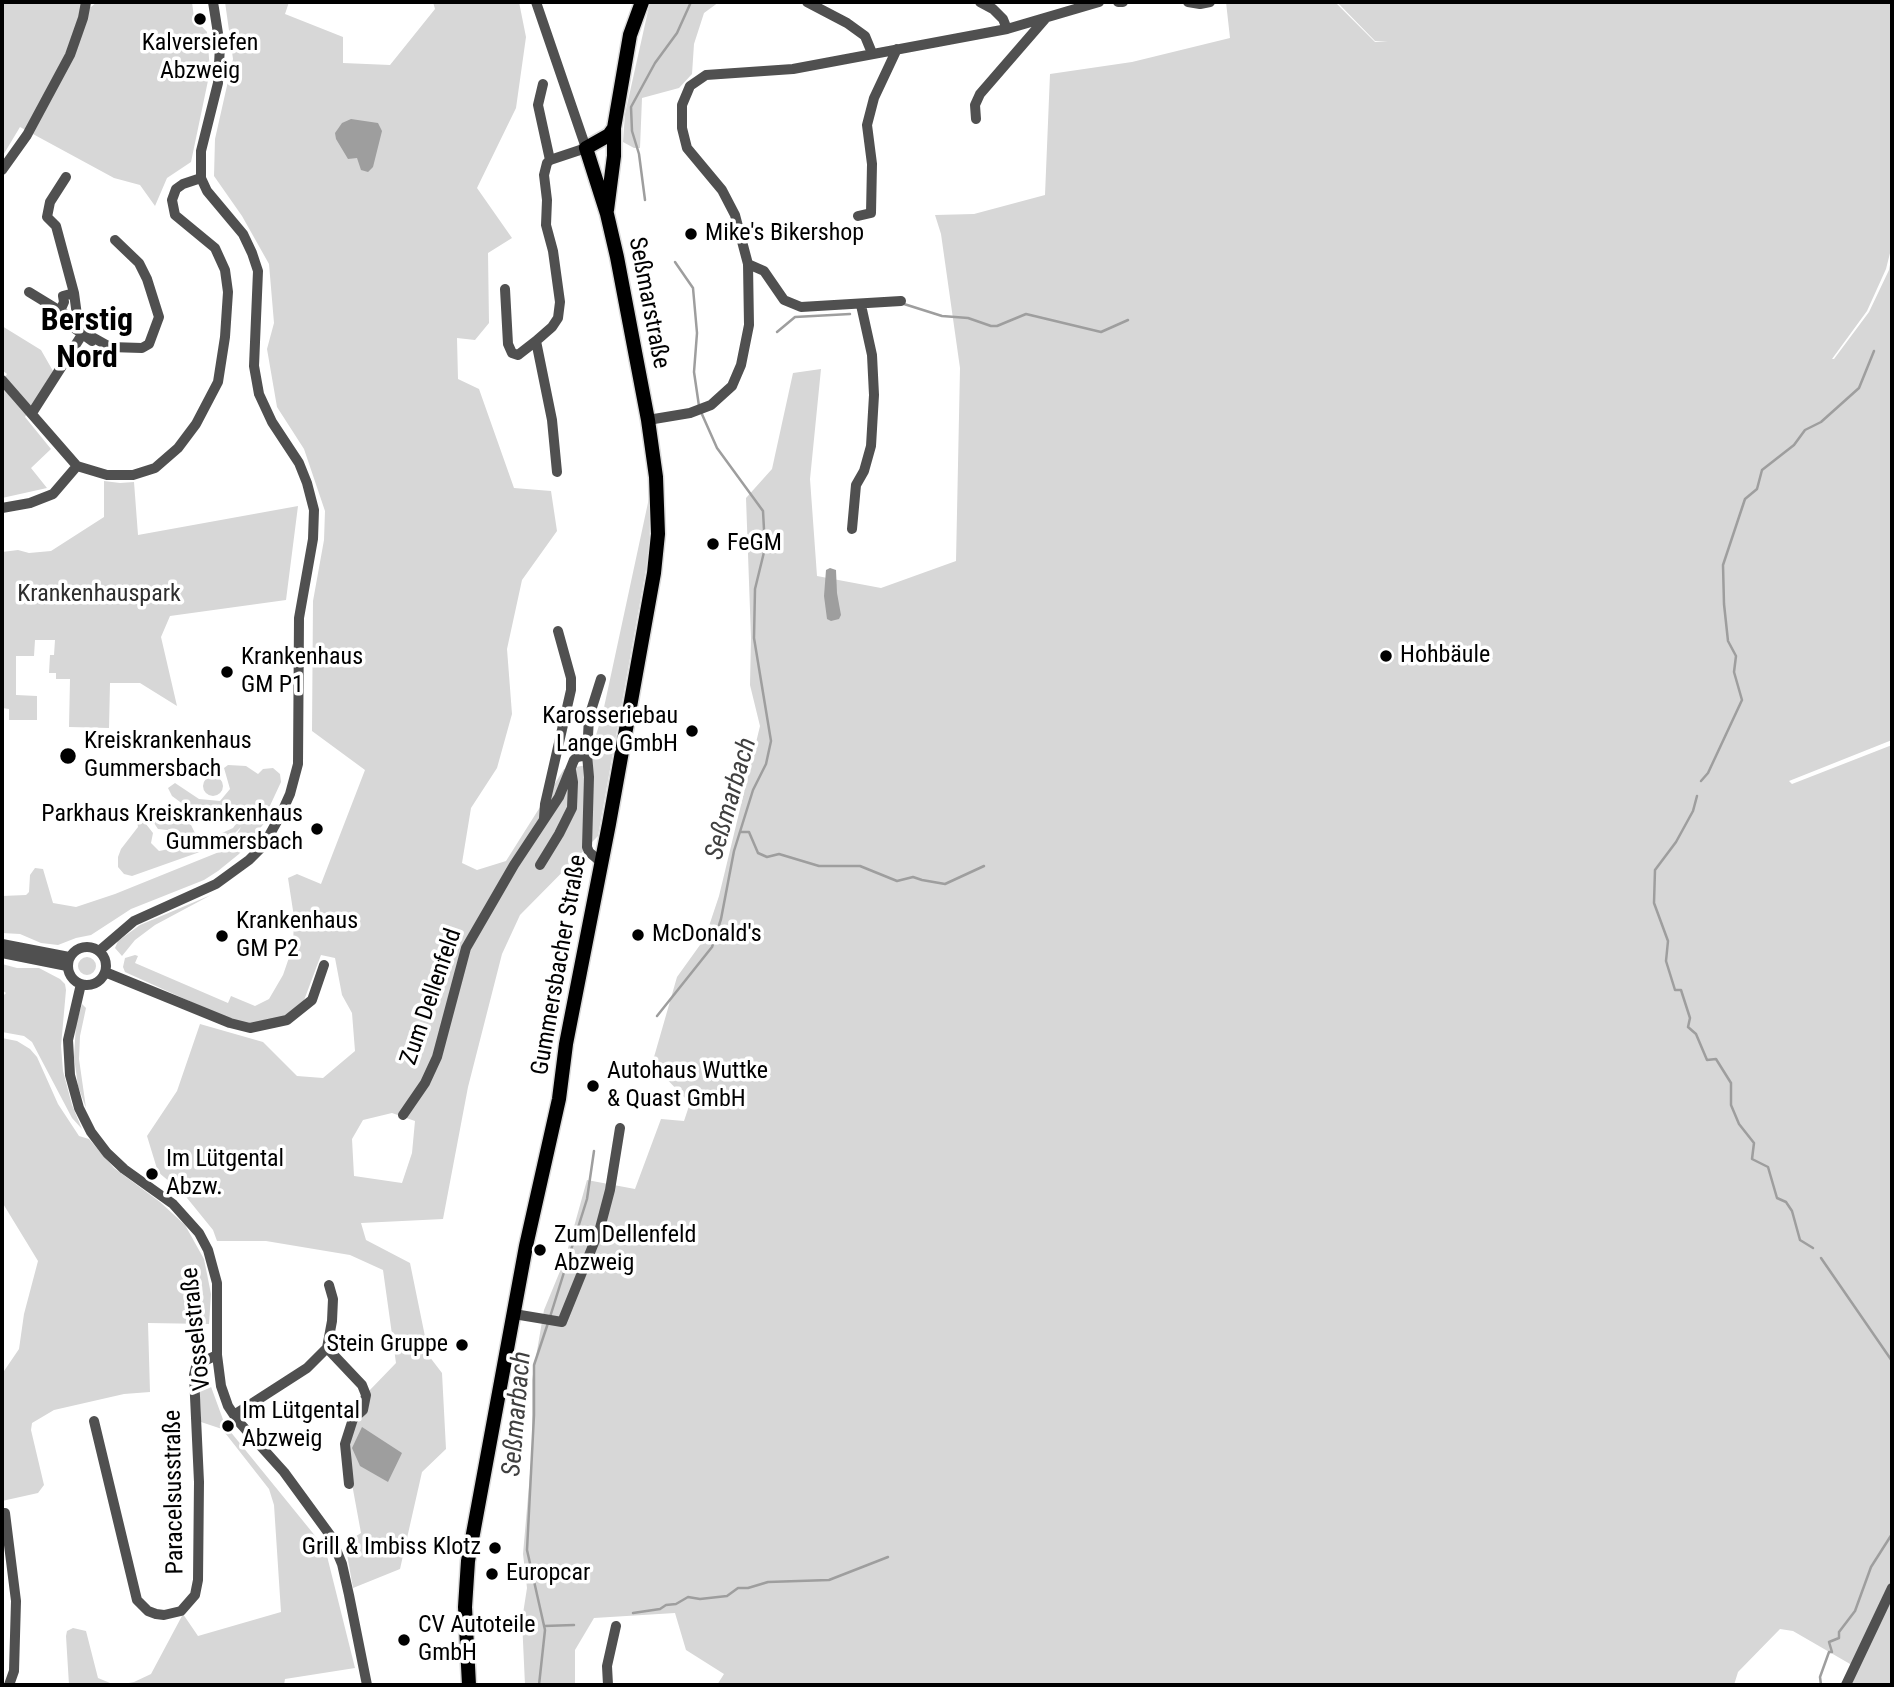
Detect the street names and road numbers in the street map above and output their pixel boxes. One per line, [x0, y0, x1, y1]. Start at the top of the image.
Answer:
street label: Seßmarstraße [621, 235, 675, 371]
street label: Gummersbacher Straße [526, 853, 594, 1077]
street label: Zum Dellenfeld [395, 925, 469, 1069]
street label: Vosselstraße [176, 1266, 218, 1392]
street label: Paracelsusstraße [159, 1410, 191, 1574]

